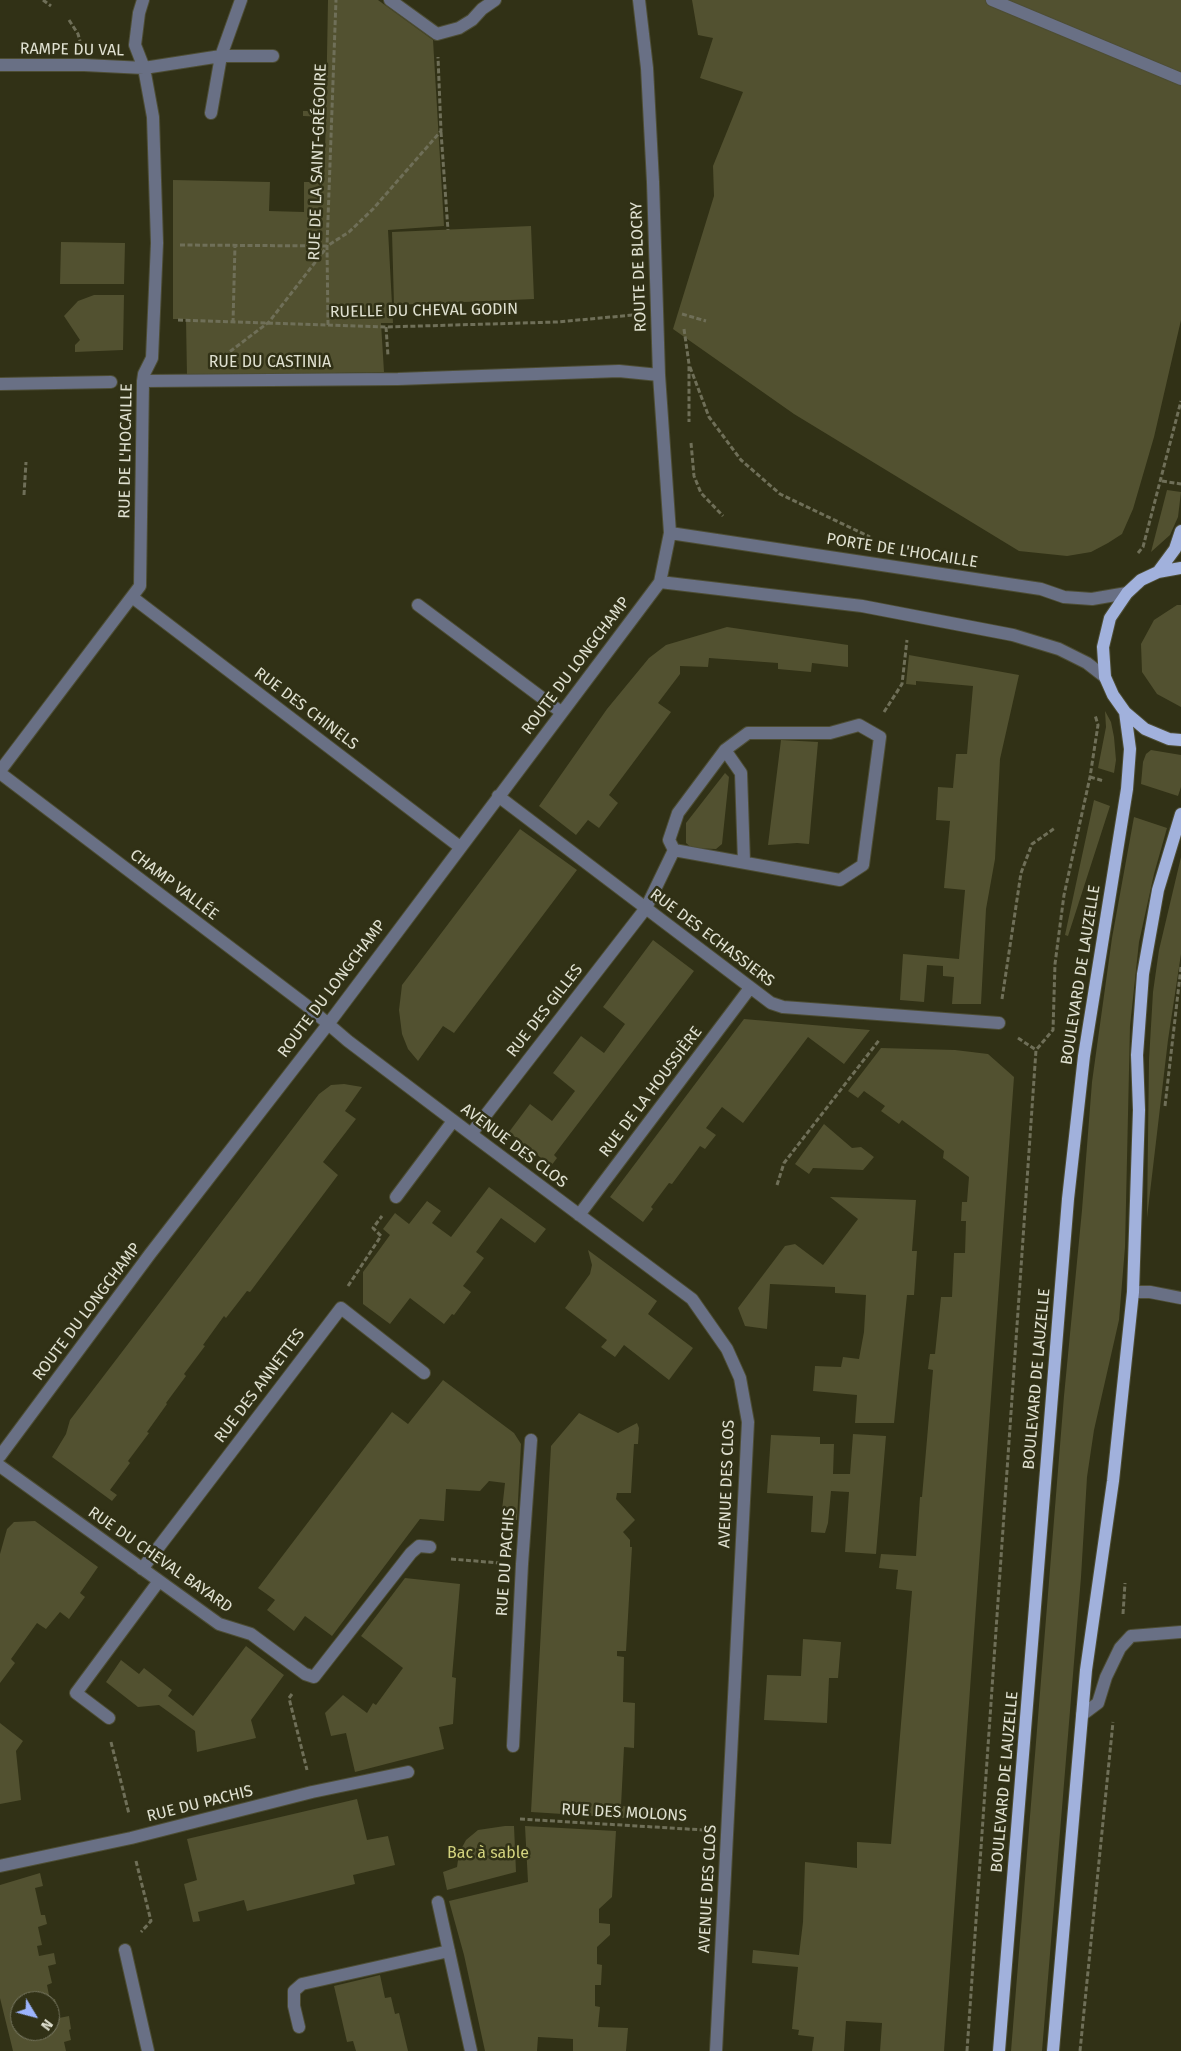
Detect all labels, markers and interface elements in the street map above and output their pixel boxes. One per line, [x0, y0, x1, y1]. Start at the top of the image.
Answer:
street label: RAMPE DU VAL [20, 39, 124, 61]
street label: RUE DE LA SAINT-GRÉGOIRE [305, 63, 331, 261]
street label: ROUTE DE BLOCRY [627, 201, 651, 333]
street label: RUELLE DU CHEVAL GODIN [330, 300, 518, 322]
street label: RUE DU CASTINIA [209, 353, 331, 373]
street label: RUE DE L'HOCAILLE [115, 383, 137, 519]
street label: PORTE DE L'HOCAILLE [825, 530, 979, 572]
street label: ROUTE DU LONGCHAMP [518, 593, 634, 739]
street label: RUE DES CHINELS [250, 664, 362, 754]
street label: CHAMP VALLÉE [126, 845, 222, 925]
street label: BOULEVARD DE LAUZELLE [1057, 884, 1105, 1066]
street label: RUE DES ECHASSIERS [646, 885, 778, 991]
street label: ROUTE DU LONGCHAMP [274, 916, 390, 1062]
street label: RUE DES GILLES [503, 961, 587, 1061]
street label: RUE DE LA HOUSSIÈRE [596, 1023, 706, 1161]
street label: AVENUE DES CLOS [457, 1100, 571, 1192]
street label: ROUTE DU LONGCHAMP [29, 1239, 145, 1385]
street label: BOULEVARD DE LAUZELLE [1020, 1288, 1054, 1470]
street label: RUE DES ANNETTES [211, 1325, 309, 1447]
street label: AVENUE DES CLOS [715, 1420, 739, 1548]
street label: RUE DU CHEVAL BAYARD [84, 1503, 236, 1617]
street label: RUE DU PACHIS [493, 1507, 519, 1617]
street label: BOULEVARD DE LAUZELLE [988, 1691, 1022, 1873]
street label: RUE DU PACHIS [145, 1782, 255, 1826]
street label: RUE DES MOLONS [561, 1800, 687, 1826]
street label: AVENUE DES CLOS [695, 1824, 721, 1954]
park label: Bac à sable [447, 1844, 529, 1864]
north arrow [10, 1991, 60, 2041]
text: N [37, 2016, 56, 2034]

